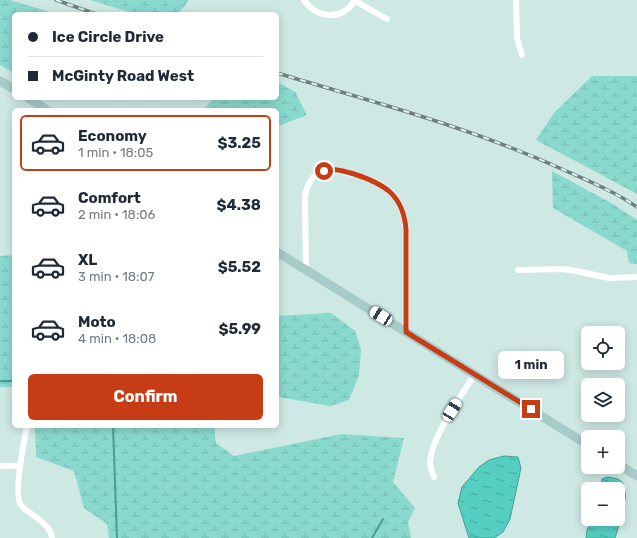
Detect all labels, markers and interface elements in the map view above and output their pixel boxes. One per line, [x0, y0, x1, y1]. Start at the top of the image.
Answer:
text: Ice Circle Drive [52, 28, 164, 46]
text: McGinty Road West [52, 67, 194, 85]
icon: car [30, 125, 66, 161]
text: Economy [78, 127, 147, 145]
text: $3.25 [217, 134, 261, 152]
text: 1 min · 18:05 [78, 145, 153, 160]
route start [315, 162, 333, 180]
icon: car [30, 187, 66, 223]
text: Comfort [78, 189, 141, 207]
text: $4.38 [217, 196, 261, 214]
text: 2 min · 18:06 [78, 207, 155, 222]
icon: car [30, 249, 66, 285]
text: XL [78, 251, 97, 269]
text: $5.52 [218, 258, 261, 276]
text: 3 min · 18:07 [78, 269, 154, 284]
car [368, 305, 394, 327]
icon: car [30, 311, 66, 347]
text: Moto [78, 313, 116, 331]
text: $5.99 [218, 320, 261, 338]
map controls [581, 326, 625, 526]
button: locate [581, 326, 625, 370]
text: 4 min · 18:08 [78, 331, 156, 346]
callout: 1 min [498, 351, 564, 379]
text: 1 min [514, 357, 548, 372]
button: Confirm [28, 374, 263, 420]
button: layers [581, 378, 625, 422]
car [441, 397, 463, 423]
route end [522, 400, 540, 418]
button: + [581, 430, 625, 474]
button: − [581, 482, 625, 526]

